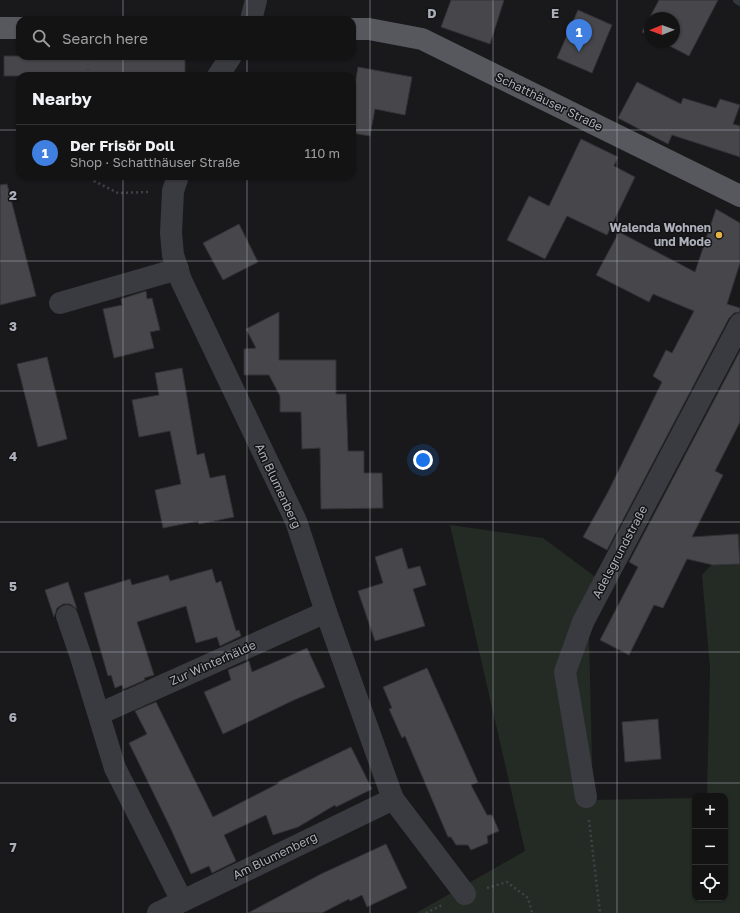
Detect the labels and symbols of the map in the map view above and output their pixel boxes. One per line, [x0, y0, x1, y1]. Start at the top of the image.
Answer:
text: D [427, 5, 437, 21]
text: E [551, 5, 559, 21]
north arrow [644, 12, 680, 48]
pin: 1 [566, 19, 592, 52]
street label: Schatthäuser Straße [493, 69, 605, 134]
text: 2 [9, 187, 17, 203]
place label: Walenda Wohnen und Mode [610, 220, 711, 249]
marker: Walenda Wohnen und Mode [714, 230, 724, 240]
text: 3 [9, 318, 17, 334]
street label: Am Blumenberg [252, 441, 305, 531]
text: 4 [9, 448, 17, 464]
your location [413, 450, 433, 470]
street label: Adelsgrundstraße [589, 503, 650, 601]
text: 5 [9, 578, 17, 594]
street label: Zur Winterhälde [167, 637, 258, 688]
text: 6 [9, 709, 17, 725]
street label: Am Blumenberg [230, 829, 319, 882]
text: 7 [9, 839, 17, 855]

